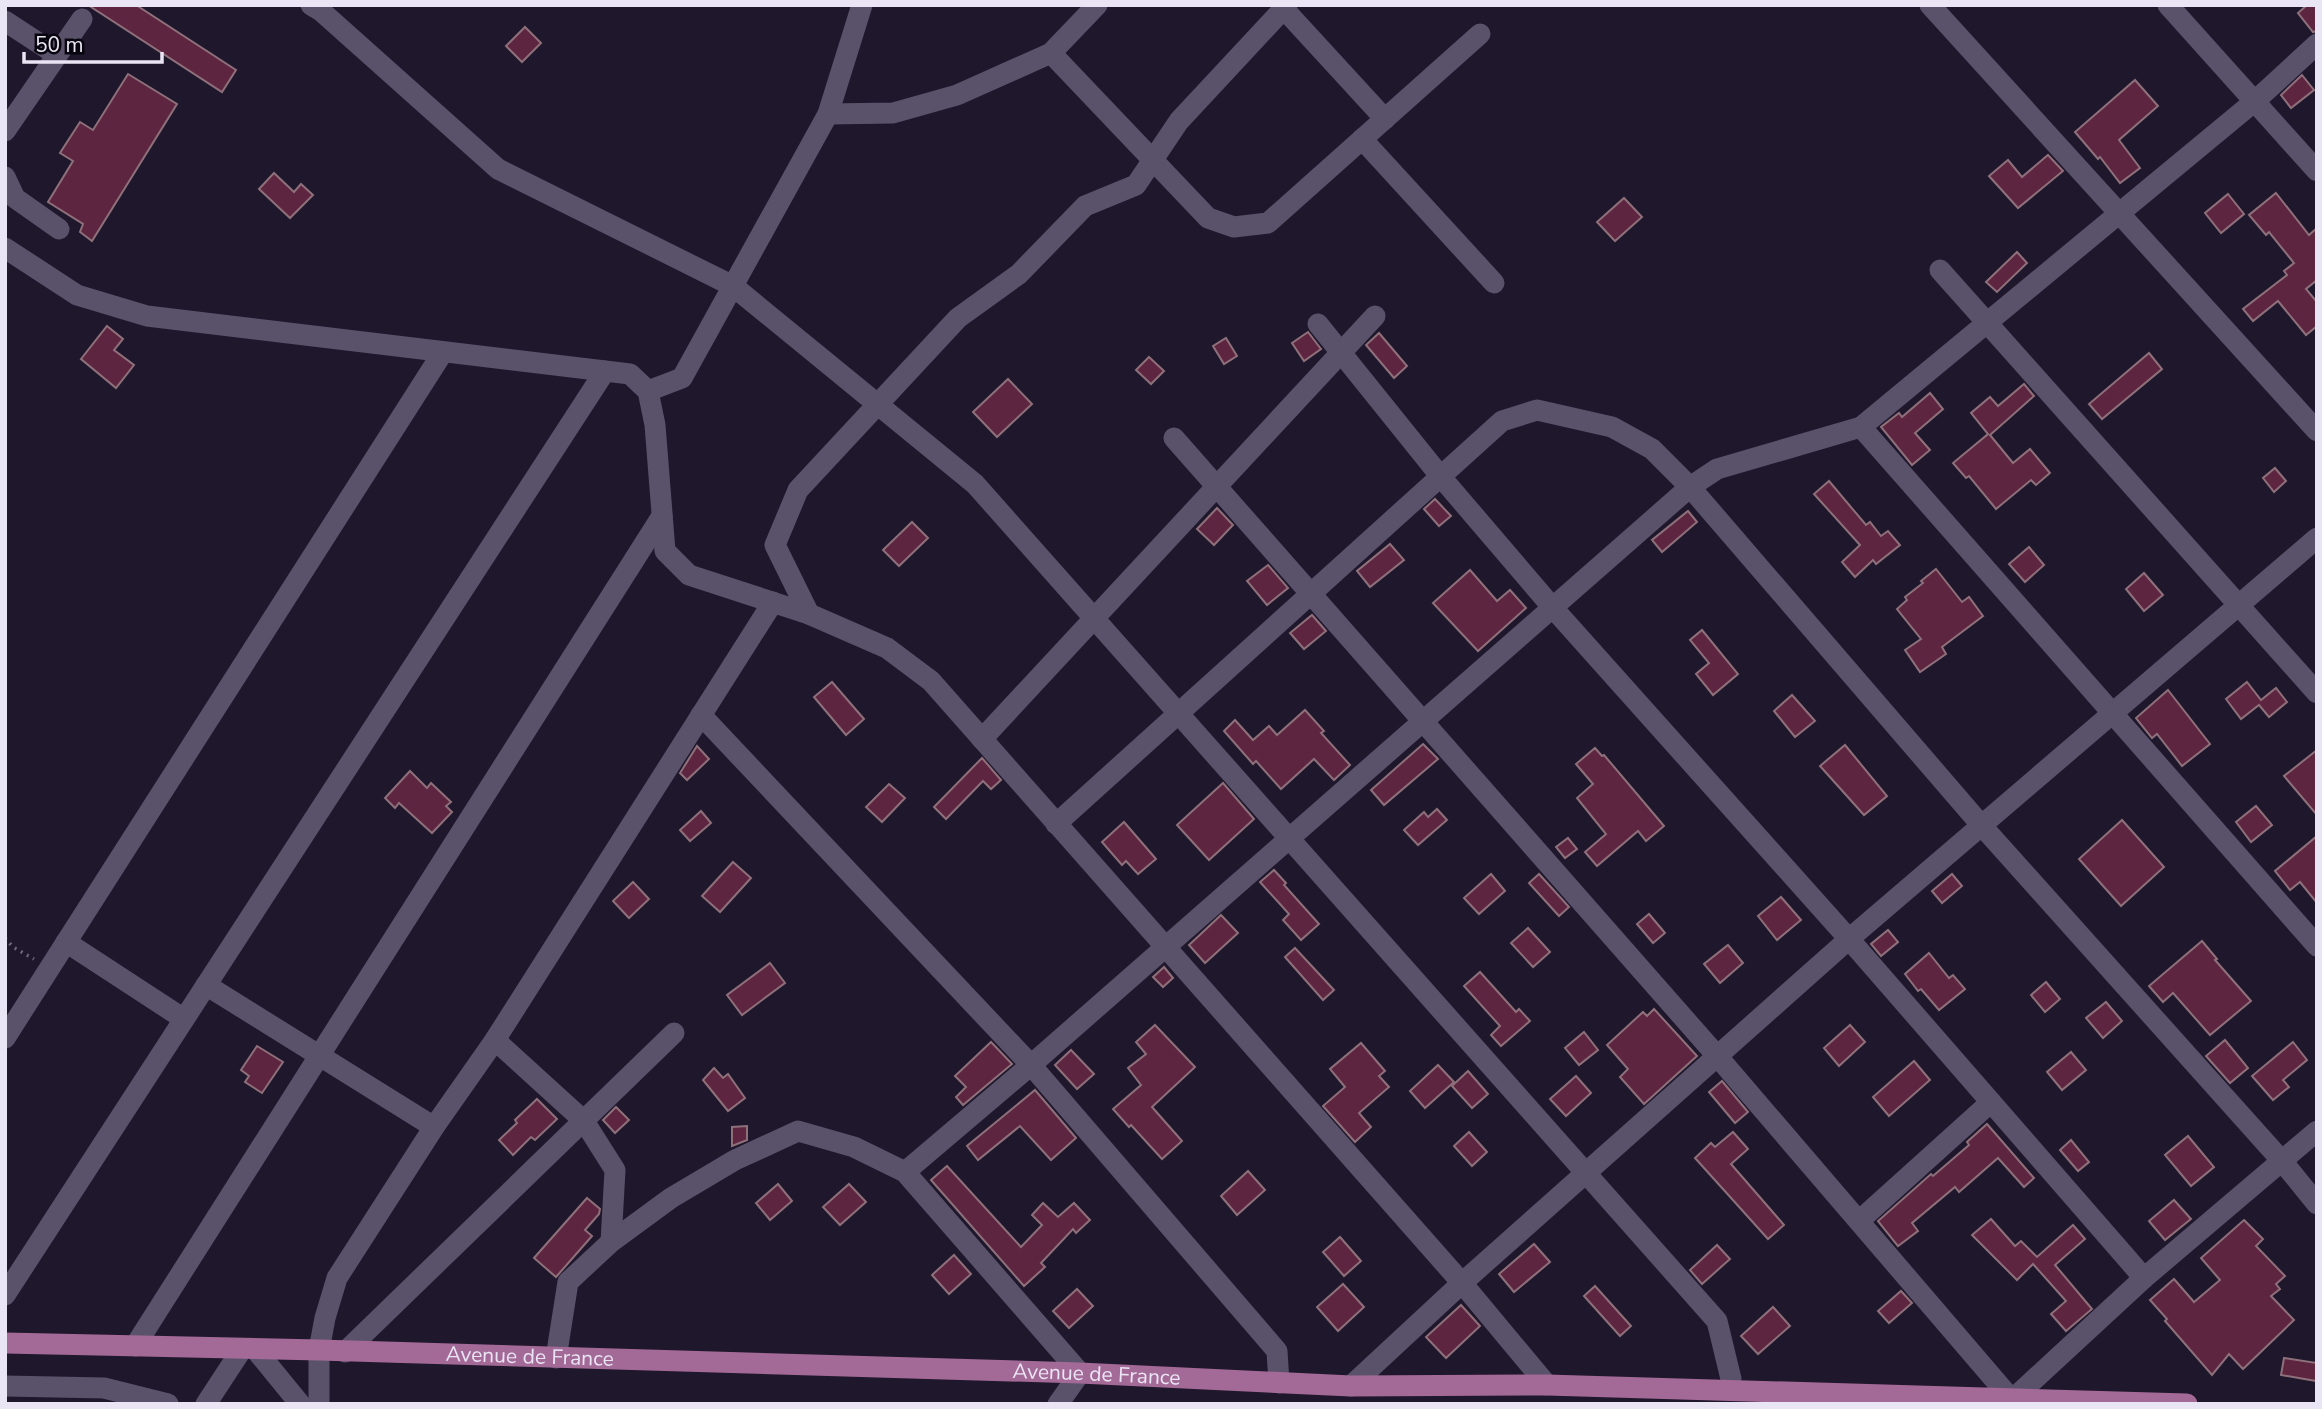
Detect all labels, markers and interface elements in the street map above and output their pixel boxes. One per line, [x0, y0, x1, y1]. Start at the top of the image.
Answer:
scale bar [24, 21, 163, 65]
text: 50 m [35, 31, 84, 59]
street label: Avenue de France [445, 1340, 614, 1373]
street label: Avenue de France [1012, 1357, 1181, 1392]

